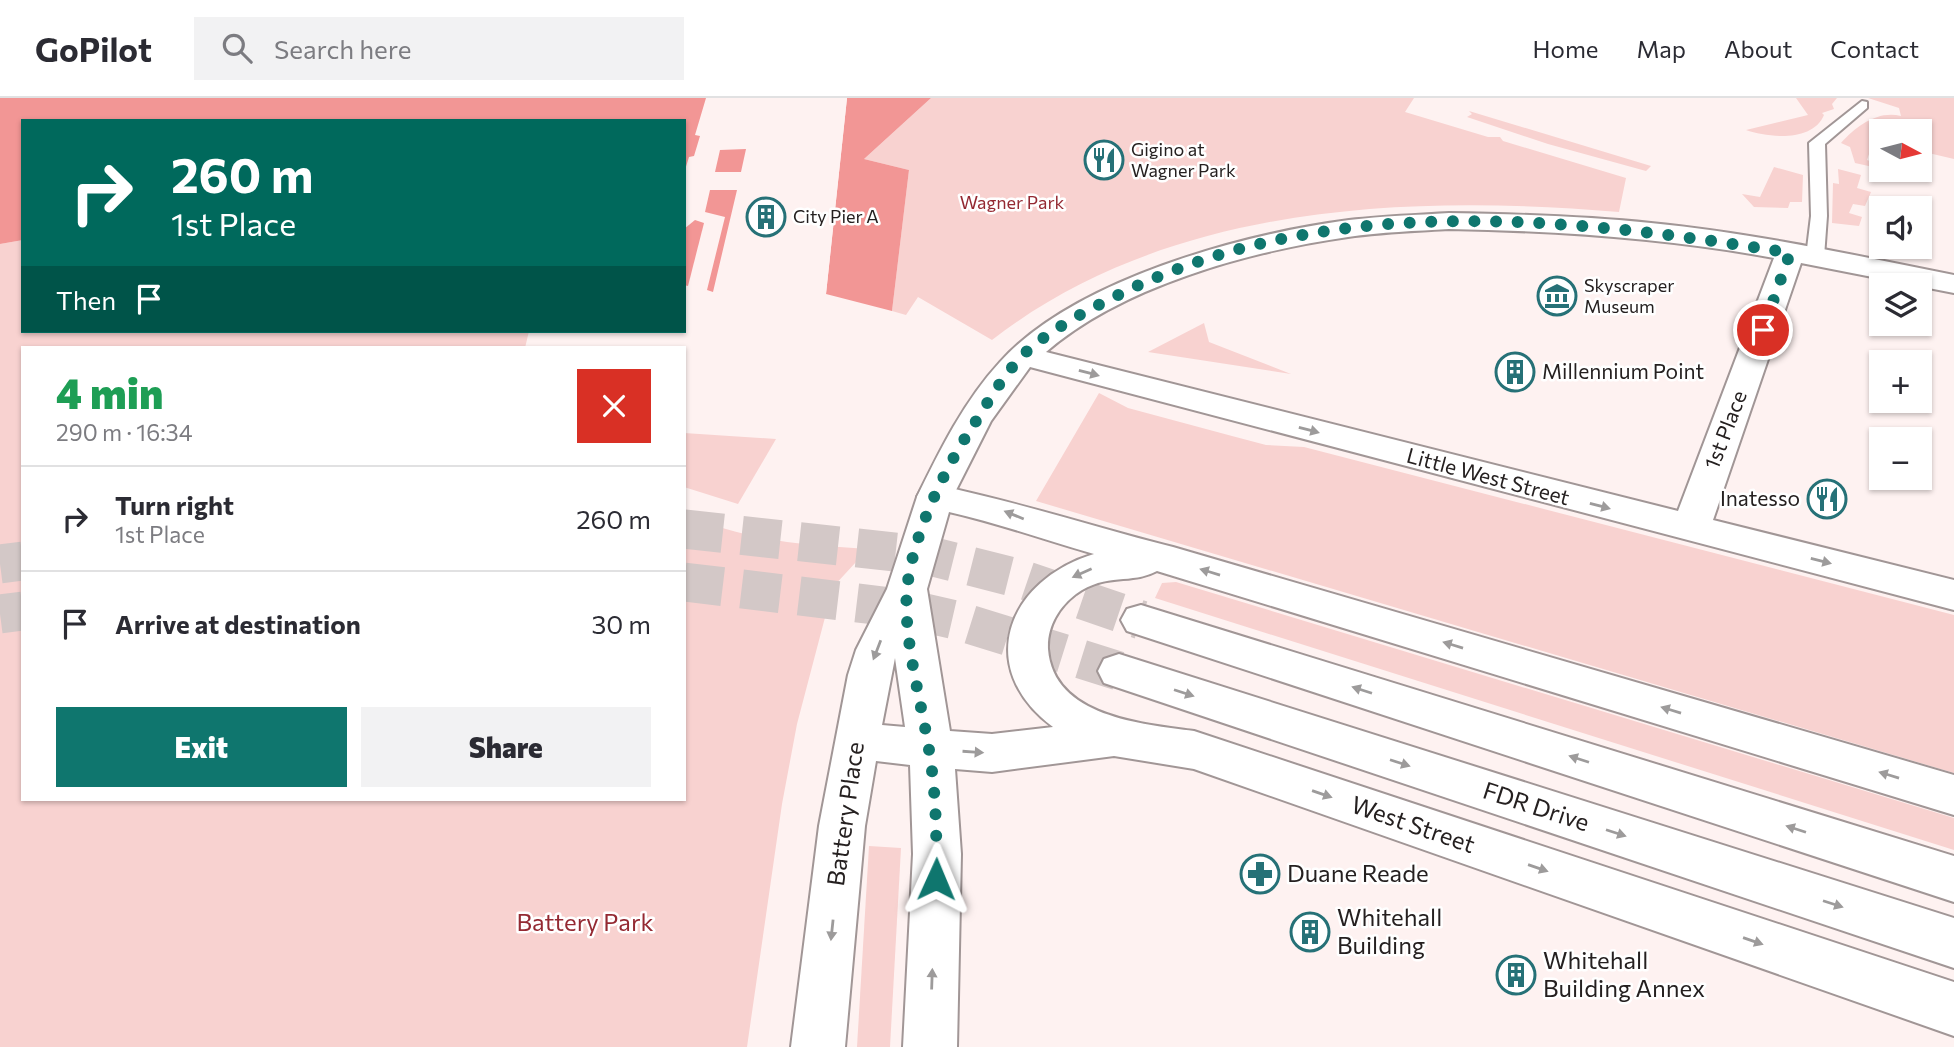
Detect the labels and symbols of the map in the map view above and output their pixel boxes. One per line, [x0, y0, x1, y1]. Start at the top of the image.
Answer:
north arrow [1869, 119, 1932, 182]
place label: Gigino at Wagner Park [1131, 138, 1236, 181]
restaurant icon: Gigino at Wagner Park [1083, 139, 1125, 181]
park label: Wagner Park [960, 191, 1065, 213]
building icon: City Pier A [745, 196, 787, 238]
place label: City Pier A [793, 205, 879, 227]
place label: Skyscraper Museum [1584, 274, 1674, 317]
museum icon: Skyscraper Museum [1536, 275, 1578, 317]
pin [1733, 300, 1793, 360]
building icon: Millennium Point [1494, 351, 1536, 393]
place label: Millennium Point [1542, 358, 1704, 383]
one-way arrow [1078, 368, 1100, 379]
street label: 1st Place [1698, 387, 1751, 472]
one-way arrow [1298, 425, 1320, 436]
street label: Little West Street [1404, 442, 1573, 509]
restaurant icon: Inatesso [1806, 478, 1848, 520]
place label: Inatesso [1720, 485, 1800, 510]
one-way arrow [1589, 501, 1611, 512]
one-way arrow [1004, 509, 1024, 521]
one-way arrow [1810, 556, 1832, 567]
one-way arrow [1072, 567, 1092, 579]
one-way arrow [1199, 567, 1220, 577]
one-way arrow [872, 640, 883, 661]
one-way arrow [1442, 640, 1463, 650]
one-way arrow [1352, 685, 1373, 695]
one-way arrow [1173, 688, 1194, 698]
one-way arrow [1660, 705, 1681, 715]
street label: Battery Place [820, 740, 869, 888]
one-way arrow [962, 747, 984, 758]
one-way arrow [1568, 754, 1589, 764]
one-way arrow [1390, 758, 1411, 769]
one-way arrow [1878, 770, 1899, 780]
street label: FDR Drive [1480, 775, 1593, 836]
one-way arrow [1312, 789, 1333, 800]
street label: West Street [1348, 789, 1479, 858]
one-way arrow [1785, 823, 1806, 833]
one-way arrow [1606, 829, 1627, 839]
position arrow [899, 842, 973, 916]
pharmacy icon: Duane Reade [1239, 853, 1281, 895]
place label: Duane Reade [1287, 858, 1429, 887]
one-way arrow [1527, 863, 1548, 873]
one-way arrow [1822, 899, 1843, 909]
place label: Whitehall Building [1337, 902, 1442, 959]
park label: Battery Park [516, 907, 654, 936]
building icon: Whitehall Building [1289, 911, 1331, 953]
one-way arrow [826, 919, 837, 941]
one-way arrow [1743, 936, 1764, 947]
place label: Whitehall Building Annex [1543, 945, 1705, 1002]
building icon: Whitehall Building Annex [1495, 954, 1537, 996]
one-way arrow [926, 968, 937, 990]

